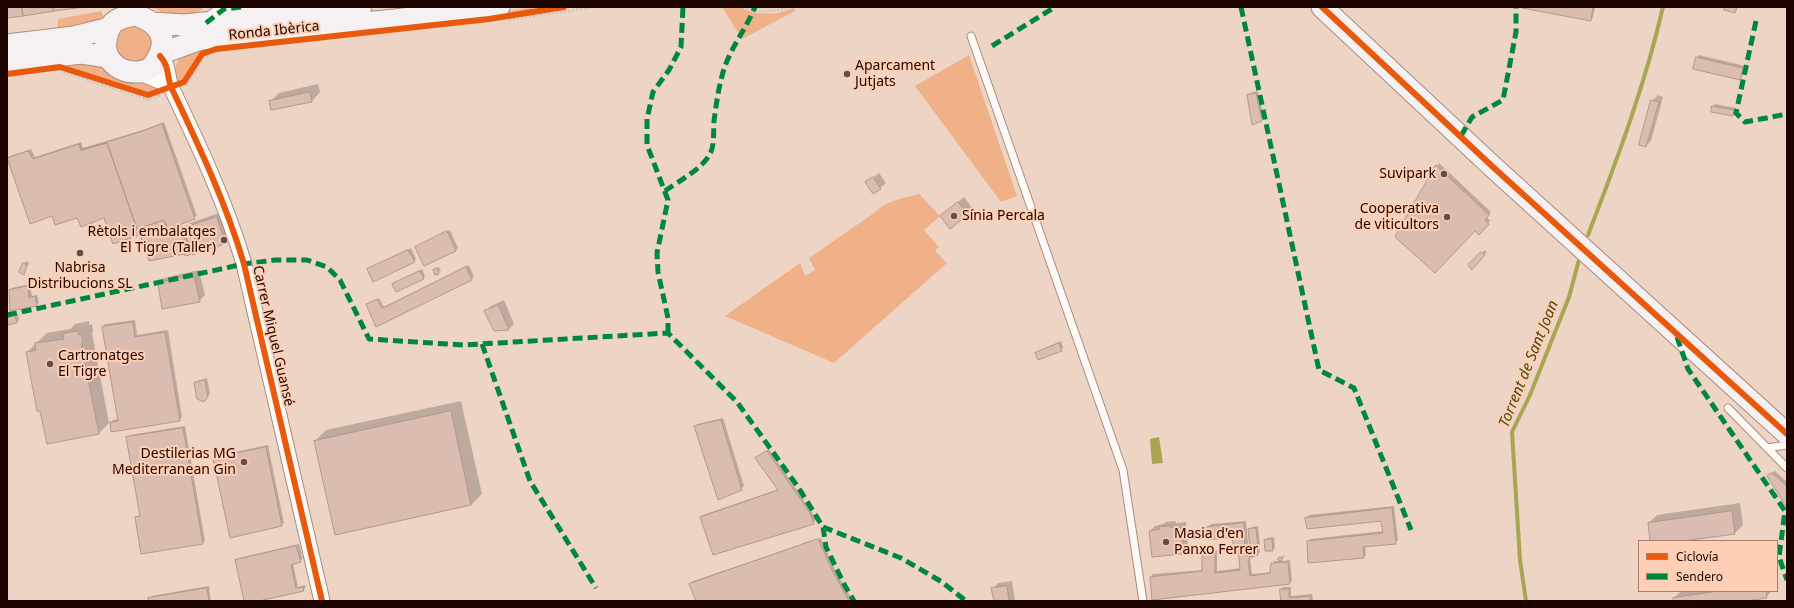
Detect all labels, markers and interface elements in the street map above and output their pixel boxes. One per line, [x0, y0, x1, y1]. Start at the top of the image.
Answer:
street label: Ronda Ibèrica [228, 18, 320, 44]
place label: Aparcament Jutjats [855, 58, 935, 90]
marker: Aparcament Jutjats [842, 69, 852, 79]
place label: Suvipark [1379, 166, 1436, 182]
marker: Suvipark [1439, 169, 1449, 179]
place label: Cooperativa de viticultors [1354, 201, 1439, 234]
place label: Sínia Percala [962, 208, 1045, 224]
marker: Sínia Percala [949, 211, 959, 221]
marker: Cooperativa de viticultors [1442, 212, 1452, 222]
place label: Rètols i embalatges El Tigre (Taller) [87, 224, 216, 256]
marker: Rètols i embalatges El Tigre (Taller) [219, 235, 229, 245]
marker: Nabrisa Distribucions SL [75, 248, 85, 258]
place label: Nabrisa Distribucions SL [27, 260, 133, 292]
street label: Carrer Miquel Guansé [249, 264, 297, 408]
water label: Torrent de Sant Joan [1495, 298, 1563, 430]
place label: Cartronatges El Tigre [58, 348, 144, 380]
marker: Cartronatges El Tigre [45, 359, 55, 369]
place label: Destilerias MG Mediterranean Gin [112, 446, 236, 478]
marker: Destilerias MG Mediterranean Gin [239, 457, 249, 467]
place label: Masia d'en Panxo Ferrer [1174, 526, 1258, 558]
marker: Masia d'en Panxo Ferrer [1161, 537, 1171, 547]
legend [1638, 540, 1778, 592]
text: Ciclovía [1676, 548, 1718, 565]
text: Sendero [1676, 568, 1723, 585]

